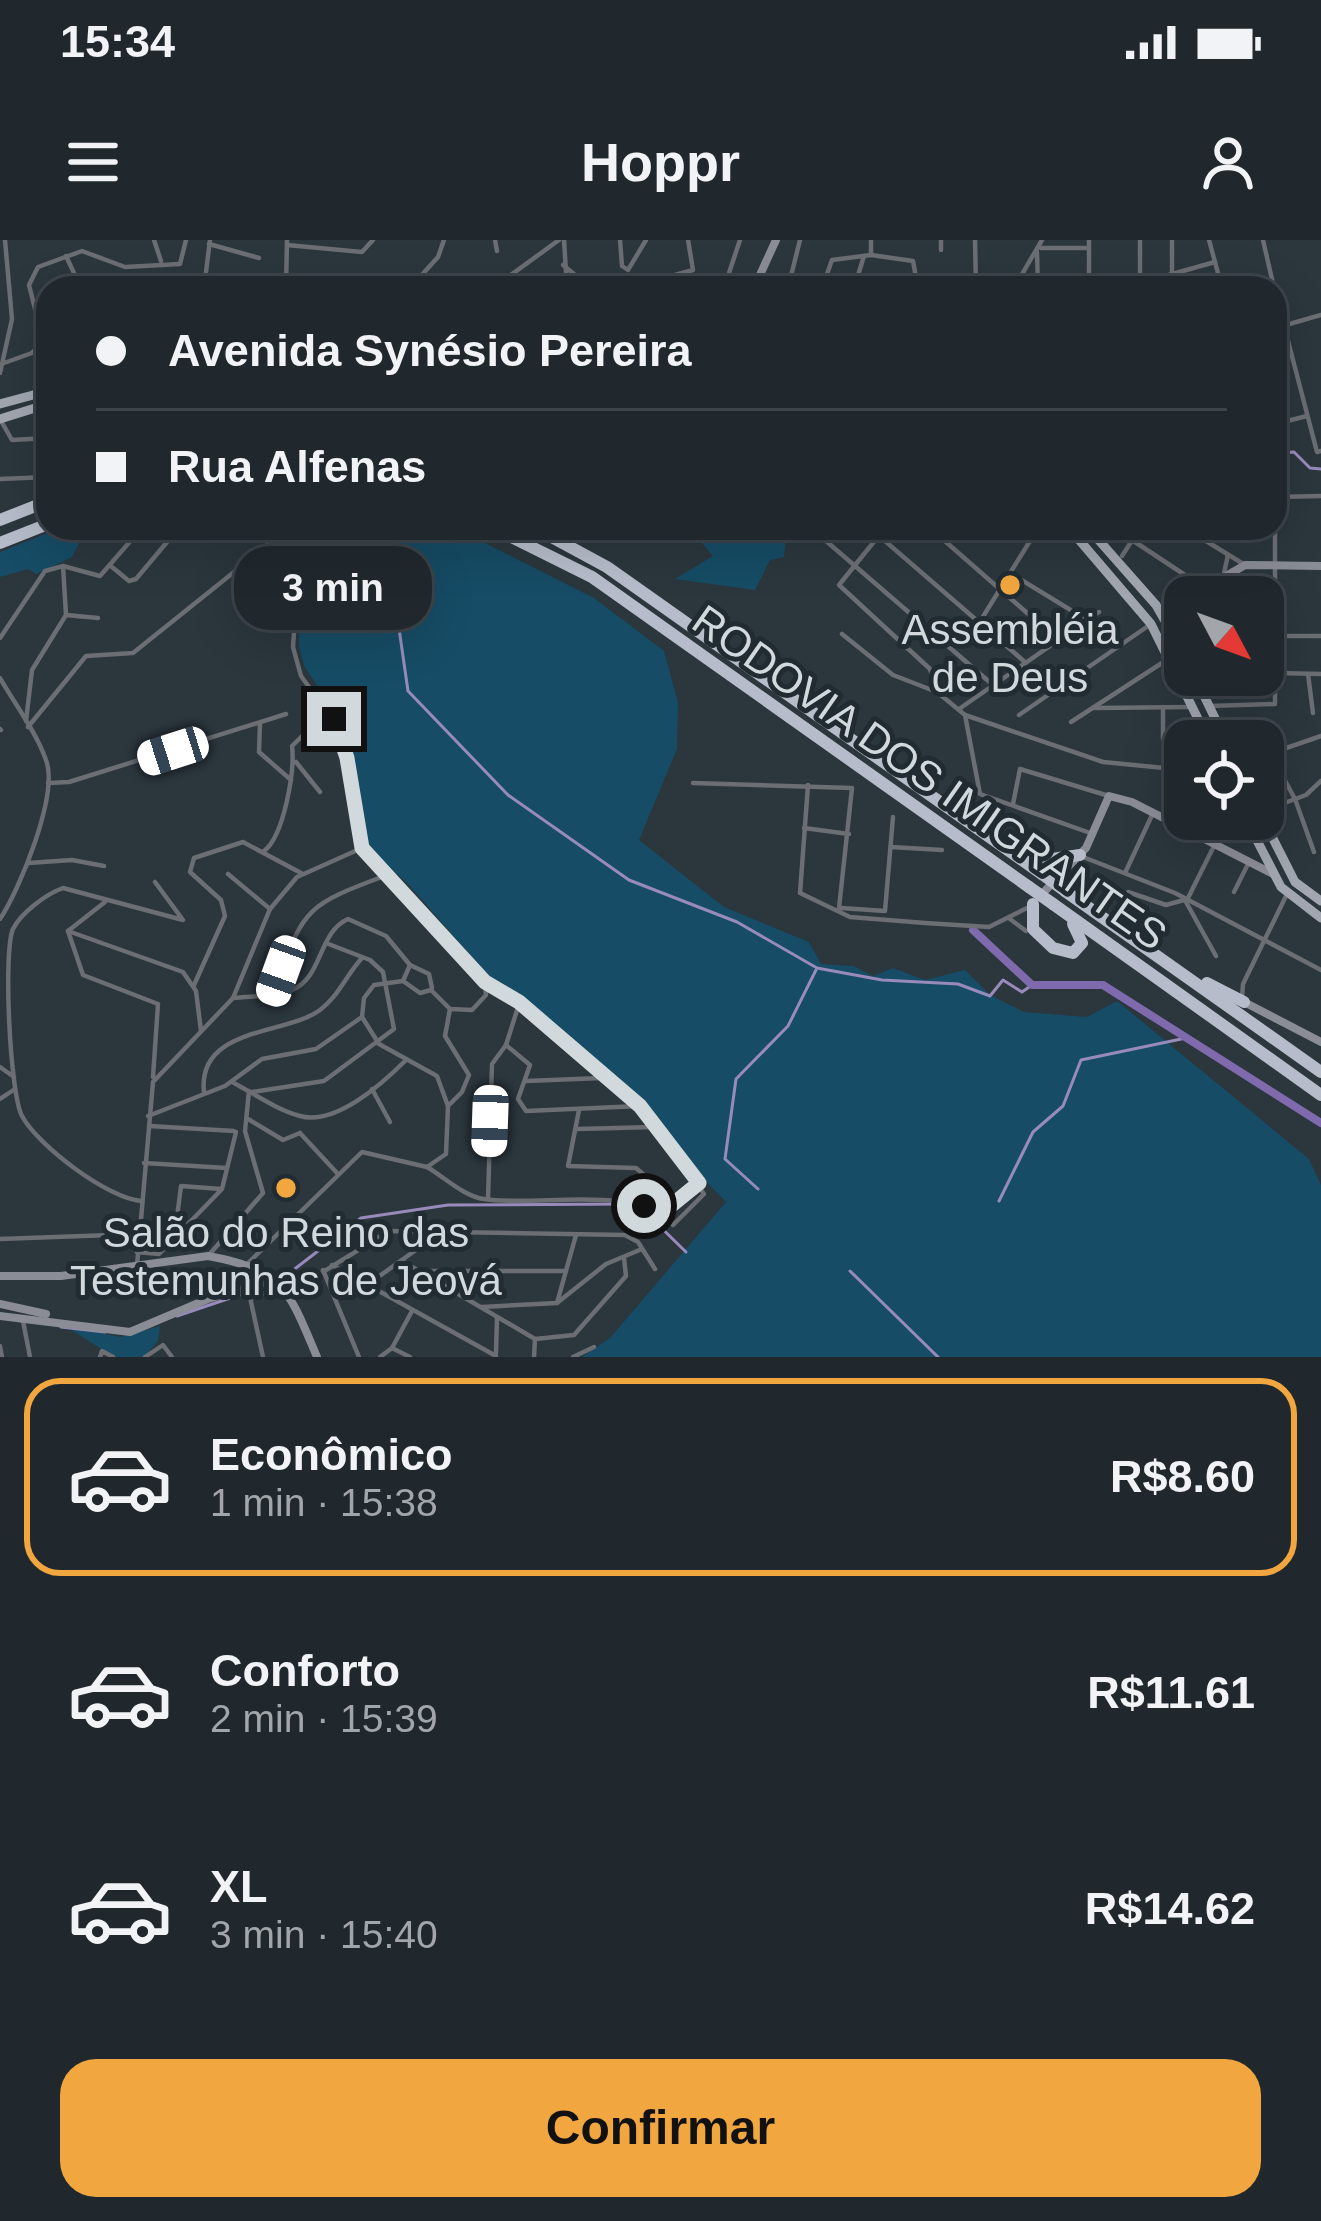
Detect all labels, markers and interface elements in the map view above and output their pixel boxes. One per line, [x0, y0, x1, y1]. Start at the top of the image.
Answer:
text: 15:34 [60, 16, 175, 67]
icon: menu [60, 129, 126, 195]
icon: person [1195, 129, 1261, 195]
text: Hoppr [581, 132, 740, 192]
text: Avenida Synésio Pereira [168, 325, 692, 376]
text: Rua Alfenas [168, 441, 426, 492]
callout: 3 min [235, 545, 433, 629]
text: 3 min [282, 566, 384, 609]
marker: Assembléia de Deus [997, 572, 1023, 598]
north arrow [1164, 576, 1284, 696]
map controls [1164, 576, 1284, 840]
street label: RODOVIA DOS IMIGRANTES [684, 596, 1175, 959]
place label: Assembléia de Deus [901, 606, 1119, 701]
route end [307, 692, 361, 746]
button: locate [1164, 720, 1284, 840]
car [133, 723, 213, 779]
car [252, 931, 310, 1011]
car [471, 1084, 509, 1158]
marker: Salão do Reino das Testemunhas de Jeová [273, 1175, 299, 1201]
route start [617, 1179, 671, 1233]
place label: Salão do Reino das Testemunhas de Jeová [70, 1209, 503, 1304]
icon: car [66, 1423, 174, 1531]
text: Econômico [210, 1429, 453, 1480]
text: R$8.60 [1110, 1451, 1255, 1502]
text: 1 min · 15:38 [210, 1481, 438, 1524]
icon: car [66, 1639, 174, 1747]
text: Conforto [210, 1645, 400, 1696]
text: R$11.61 [1087, 1667, 1255, 1718]
text: 2 min · 15:39 [210, 1697, 438, 1740]
icon: car [66, 1855, 174, 1963]
text: XL [210, 1861, 268, 1912]
text: R$14.62 [1085, 1883, 1255, 1934]
text: 3 min · 15:40 [210, 1913, 438, 1956]
button: Confirmar [60, 2059, 1261, 2197]

